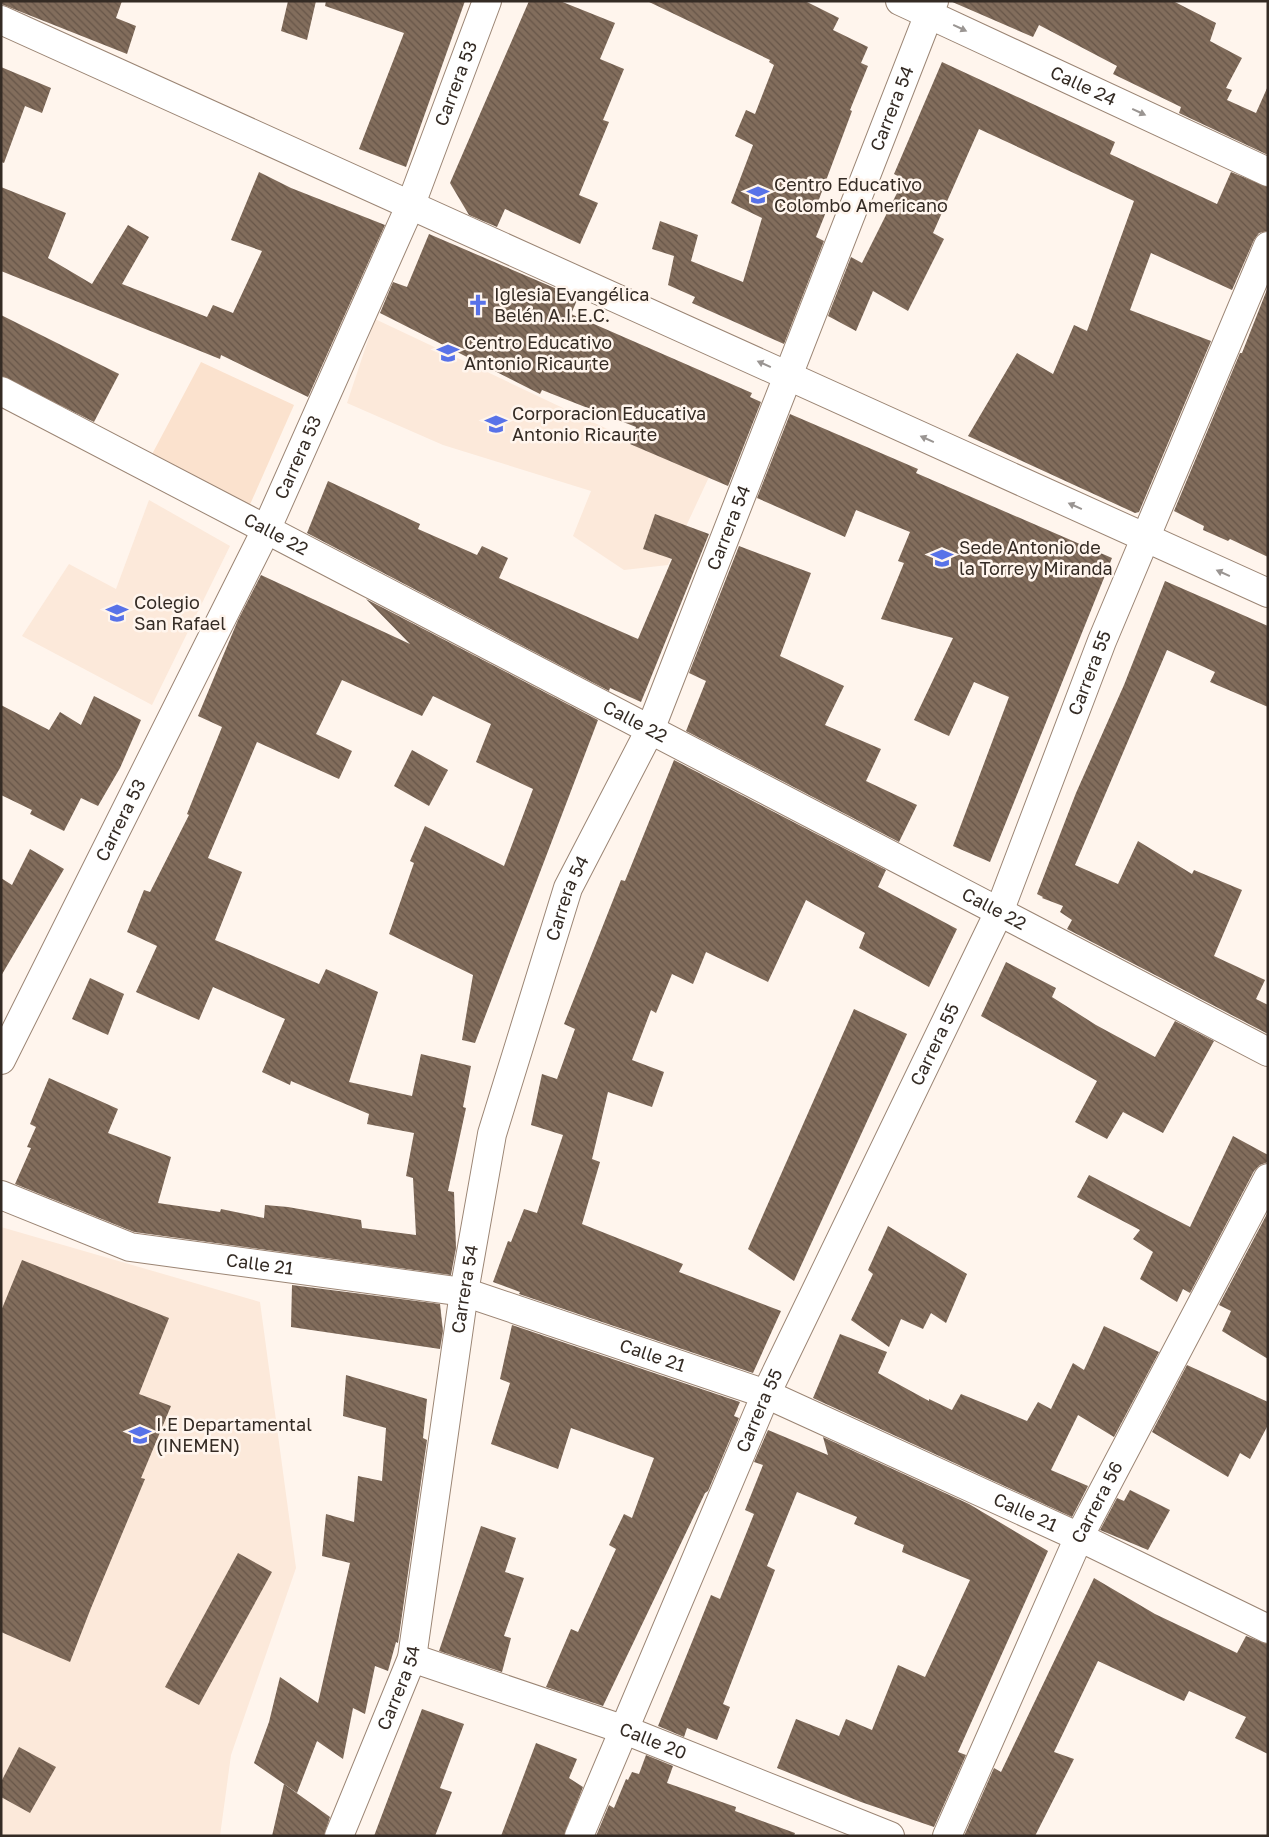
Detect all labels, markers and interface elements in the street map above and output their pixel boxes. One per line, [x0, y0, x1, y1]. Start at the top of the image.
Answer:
one-way arrow [953, 24, 968, 32]
street label: Carrera 53 [429, 38, 481, 129]
street label: Calle 24 [1047, 60, 1120, 110]
street label: Carrera 54 [865, 62, 918, 154]
one-way arrow [1132, 108, 1146, 116]
place label: Centro Educativo Colombo Americano [774, 173, 948, 216]
school or university icon: Centro Educativo Colombo Americano [745, 182, 771, 208]
place label: Iglesia Evangélica Belén A.I.E.C. [494, 283, 649, 326]
church icon: Iglesia Evangélica Belén A.I.E.C. [465, 292, 491, 318]
place label: Centro Educativo Antonio Ricaurte [464, 331, 612, 374]
school or university icon: Centro Educativo Antonio Ricaurte [435, 340, 461, 366]
one-way arrow [757, 360, 771, 368]
place label: Corporacion Educativa Antonio Ricaurte [512, 402, 706, 445]
school or university icon: Corporacion Educativa Antonio Ricaurte [483, 411, 509, 437]
street label: Carrera 53 [269, 412, 326, 502]
one-way arrow [920, 434, 935, 443]
street label: Carrera 54 [701, 482, 754, 573]
one-way arrow [1068, 502, 1082, 510]
street label: Calle 22 [240, 508, 312, 559]
place label: Sede Antonio de la Torre y Miranda [959, 536, 1113, 579]
school or university icon: Sede Antonio de la Torre y Miranda [929, 545, 955, 571]
one-way arrow [1216, 569, 1230, 577]
place label: Colegio San Rafael [134, 591, 226, 634]
school or university icon: Colegio San Rafael [104, 600, 130, 626]
street label: Carrera 55 [1063, 627, 1115, 718]
street label: Calle 22 [599, 695, 671, 747]
street label: Carrera 53 [90, 775, 150, 865]
street label: Carrera 54 [540, 852, 593, 943]
street label: Calle 22 [958, 882, 1030, 934]
street label: Carrera 55 [905, 999, 963, 1089]
street label: Carrera 54 [446, 1243, 482, 1335]
street label: Calle 21 [225, 1248, 295, 1279]
street label: Calle 21 [617, 1333, 689, 1376]
street label: Carrera 55 [731, 1365, 787, 1455]
place label: I.E Departamental (INEMEN) [156, 1413, 312, 1456]
school or university icon: I.E Departamental (INEMEN) [127, 1422, 153, 1448]
street label: Carrera 56 [1066, 1457, 1127, 1547]
street label: Calle 21 [990, 1487, 1061, 1536]
street label: Carrera 54 [372, 1644, 424, 1733]
street label: Calle 20 [617, 1717, 690, 1764]

